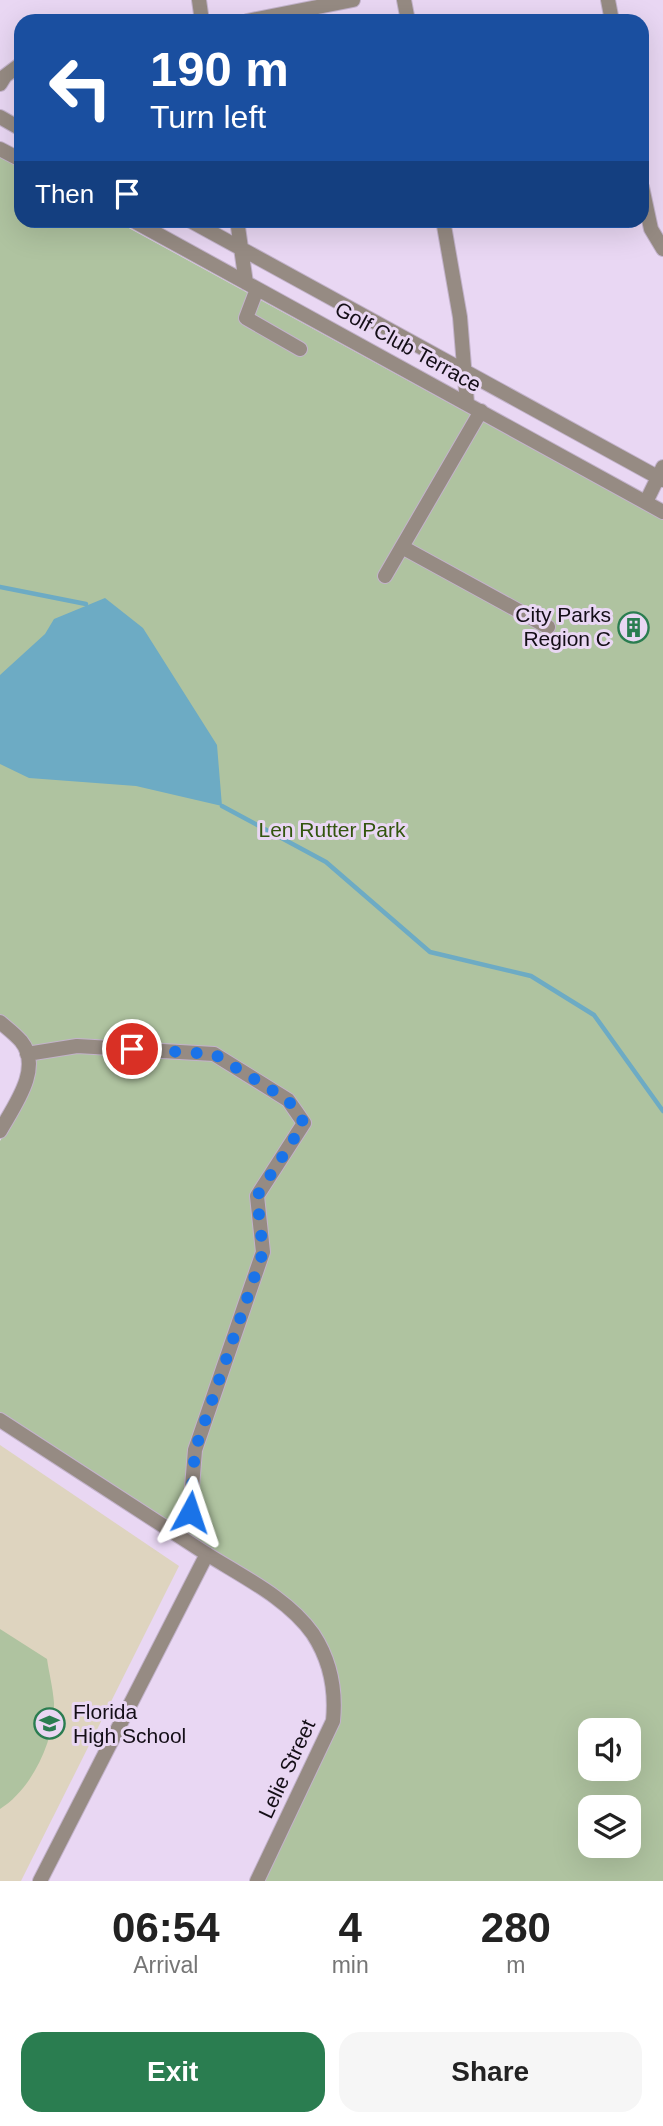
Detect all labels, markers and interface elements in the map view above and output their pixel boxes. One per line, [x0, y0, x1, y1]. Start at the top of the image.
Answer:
icon: left [35, 42, 126, 133]
text: 190 m [150, 42, 289, 96]
text: Turn left [150, 99, 266, 135]
icon: arrive [108, 175, 146, 213]
text: Then [35, 179, 94, 209]
street label: Golf Club Terrace [331, 297, 485, 396]
place label: City Parks Region C [515, 603, 611, 650]
building icon: City Parks Region C [617, 610, 651, 644]
park label: Len Rutter Park [258, 818, 406, 841]
pin [102, 1019, 162, 1079]
icon: arrive [113, 1030, 151, 1068]
position arrow [153, 1475, 227, 1549]
place label: Florida High School [73, 1700, 186, 1747]
school or university icon: Florida High School [33, 1707, 67, 1741]
street label: Lelie Street [254, 1716, 319, 1822]
map controls [578, 1718, 641, 1858]
button: sound [578, 1718, 641, 1781]
button: layers [578, 1795, 641, 1858]
text: 06:54 [112, 1904, 220, 1951]
text: 4 [338, 1904, 362, 1951]
text: 280 [481, 1904, 551, 1951]
text: Arrival [133, 1952, 198, 1978]
text: min [332, 1952, 369, 1978]
text: m [506, 1952, 525, 1978]
button: Exit [21, 2032, 325, 2112]
button: Share [339, 2032, 642, 2112]

